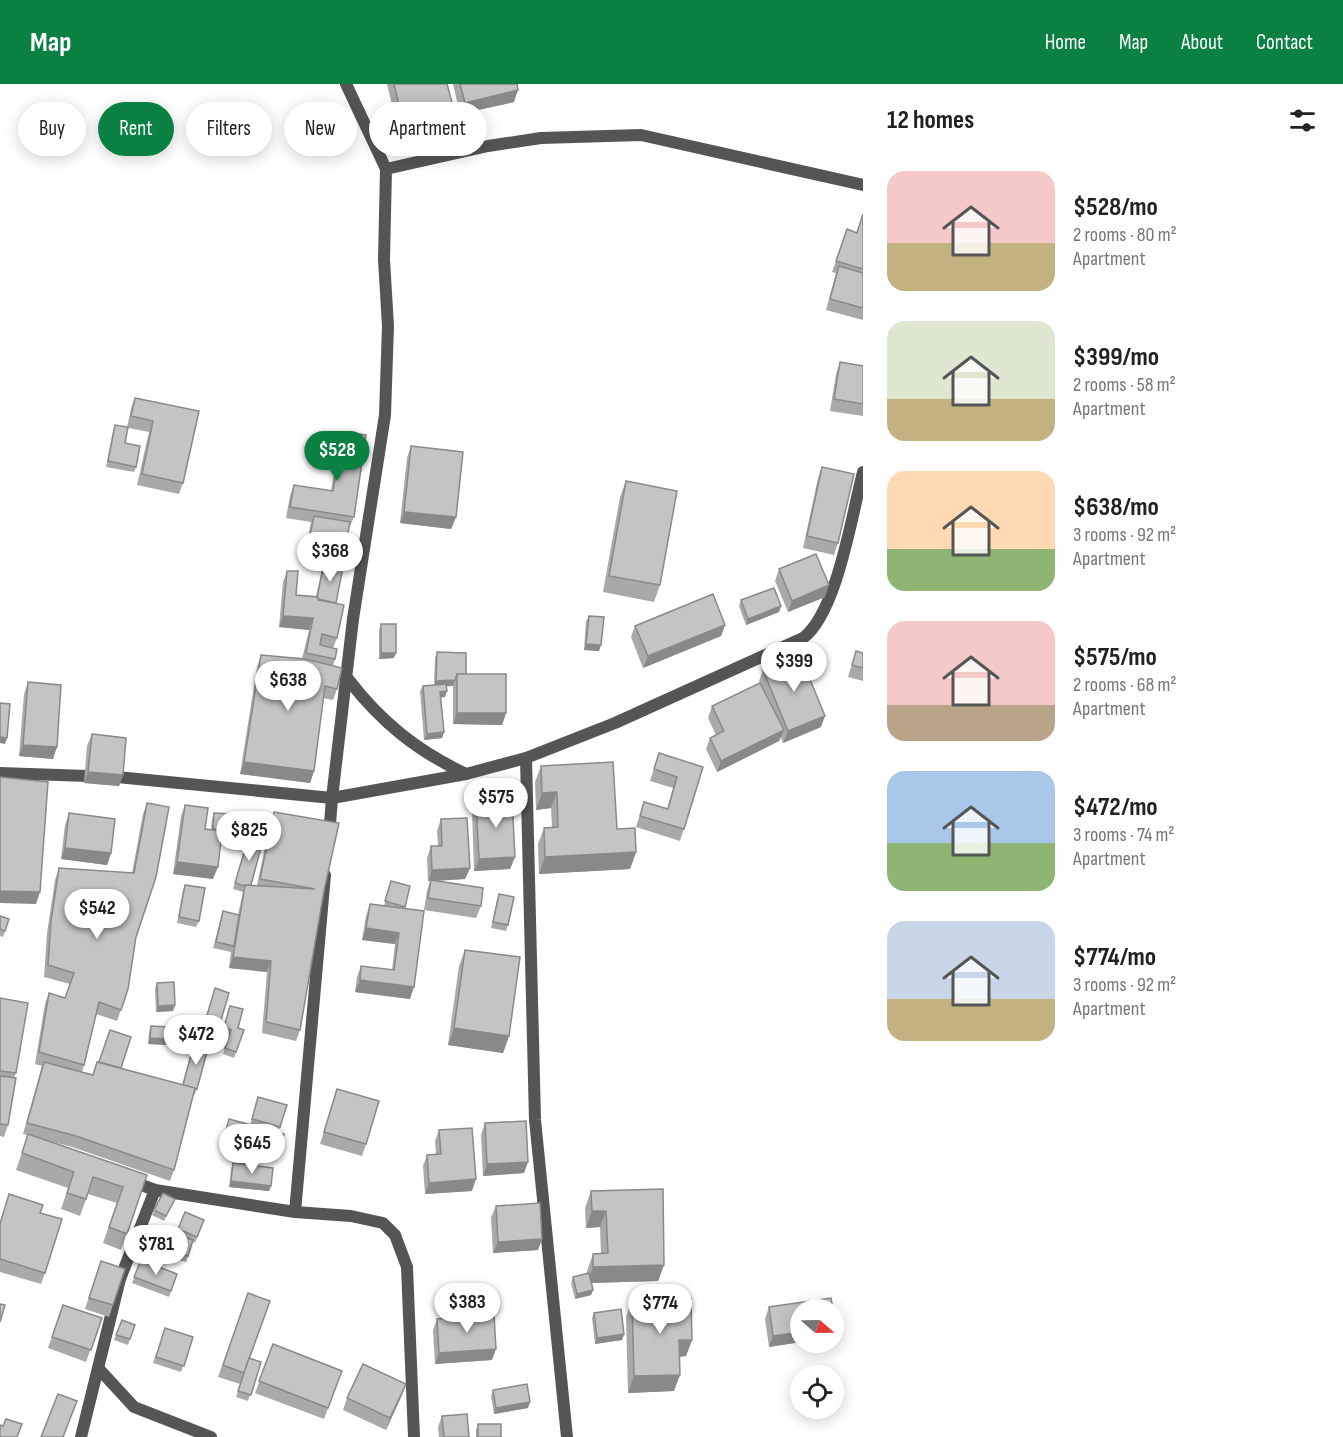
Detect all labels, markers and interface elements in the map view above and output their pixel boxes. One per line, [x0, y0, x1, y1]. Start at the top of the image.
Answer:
text: Map [30, 26, 71, 59]
text: Home [1045, 30, 1086, 55]
text: Map [1119, 30, 1148, 55]
text: About [1181, 30, 1223, 55]
text: Contact [1256, 30, 1313, 55]
chip: Buy [18, 102, 86, 156]
chip: Rent [98, 102, 174, 156]
chip: Filters [186, 102, 272, 156]
chip: New [284, 102, 357, 156]
chip: Apartment [369, 102, 487, 156]
icon: filters [1286, 104, 1319, 137]
text: 12 homes [887, 105, 974, 136]
text: $528/mo [1073, 192, 1158, 223]
icon: home [935, 195, 1007, 267]
text: 2 rooms · 80 m² [1073, 223, 1177, 247]
text: Apartment [1073, 247, 1146, 271]
text: $399/mo [1073, 342, 1159, 373]
icon: home [935, 345, 1007, 417]
text: 2 rooms · 58 m² [1073, 373, 1176, 397]
text: Apartment [1073, 397, 1146, 421]
pin: $528 [301, 431, 373, 482]
text: $528 [318, 438, 356, 462]
text: $638/mo [1073, 492, 1159, 523]
icon: home [935, 495, 1007, 567]
text: 3 rooms · 92 m² [1073, 523, 1176, 547]
pin: $368 [294, 532, 366, 583]
text: $368 [311, 539, 349, 563]
text: Apartment [1073, 547, 1146, 571]
pin: $399 [758, 642, 830, 693]
text: $575/mo [1073, 642, 1157, 673]
icon: home [935, 645, 1007, 717]
text: $399 [775, 649, 813, 673]
pin: $638 [252, 661, 324, 712]
text: $638 [269, 668, 307, 692]
text: 2 rooms · 68 m² [1073, 673, 1177, 697]
text: Apartment [1073, 697, 1146, 721]
pin: $575 [460, 778, 532, 829]
text: $575 [478, 785, 514, 809]
text: $472/mo [1073, 792, 1158, 823]
icon: home [935, 795, 1007, 867]
pin: $825 [213, 811, 285, 862]
text: $825 [230, 818, 268, 842]
text: 3 rooms · 74 m² [1073, 823, 1175, 847]
text: Apartment [1073, 847, 1146, 871]
pin: $542 [61, 889, 133, 940]
text: $542 [78, 896, 116, 920]
text: $774/mo [1073, 942, 1156, 973]
icon: home [935, 945, 1007, 1017]
text: 3 rooms · 92 m² [1073, 973, 1176, 997]
text: Apartment [1073, 997, 1146, 1021]
pin: $472 [160, 1015, 232, 1066]
text: $472 [178, 1022, 214, 1046]
pin: $645 [216, 1124, 288, 1175]
text: $645 [233, 1131, 271, 1155]
pin: $781 [120, 1225, 192, 1276]
text: $781 [138, 1232, 174, 1256]
pin: $383 [431, 1283, 503, 1334]
pin: $774 [624, 1284, 696, 1335]
text: $383 [448, 1290, 486, 1314]
text: $774 [642, 1291, 678, 1315]
north arrow [790, 1299, 844, 1353]
map controls [790, 1299, 844, 1419]
button: locate [790, 1365, 844, 1419]

